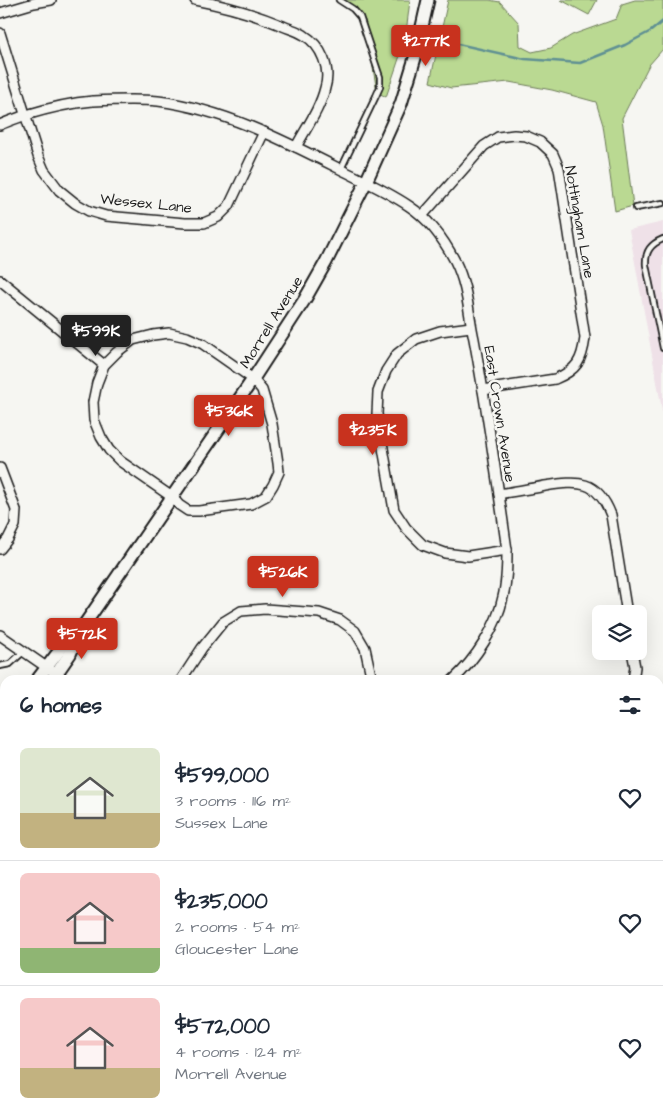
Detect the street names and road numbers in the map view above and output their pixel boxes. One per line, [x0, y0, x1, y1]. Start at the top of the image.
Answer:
street label: Nottingham Lane [558, 164, 600, 280]
street label: Wessex Lane [99, 188, 193, 219]
street label: Morrell Avenue [235, 272, 308, 372]
street label: East Crown Avenue [478, 344, 521, 484]

